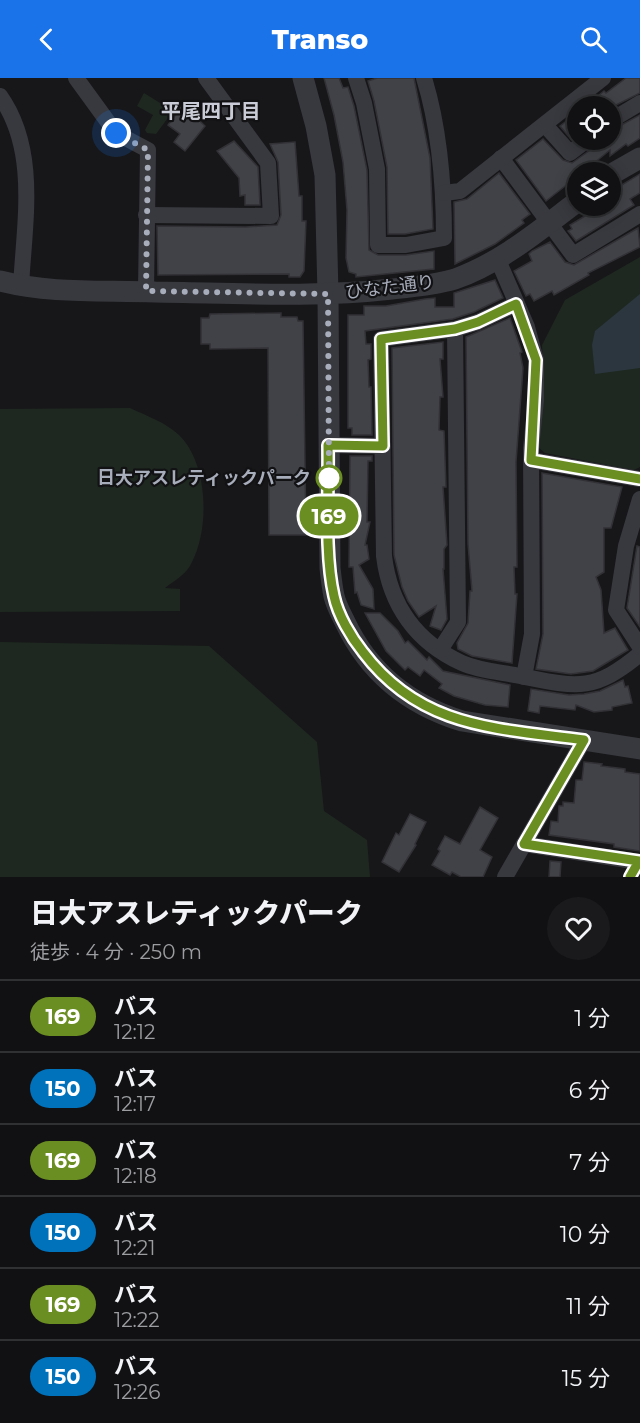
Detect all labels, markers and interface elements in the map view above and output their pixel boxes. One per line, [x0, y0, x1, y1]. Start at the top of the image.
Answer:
icon: back [30, 23, 63, 56]
text: Transo [272, 23, 368, 56]
icon: search [577, 23, 610, 56]
map controls [567, 96, 621, 216]
button: locate [567, 96, 621, 150]
district label: 平尾四丁目 [161, 99, 261, 123]
your location [101, 118, 131, 148]
button: layers [567, 162, 621, 216]
street label: ひなた通り [344, 271, 436, 303]
marker: 日大アスレティックパーク [316, 465, 342, 491]
place label: 日大アスレティックパーク [97, 467, 311, 489]
line badge: 169 [294, 496, 364, 536]
text: 169 [312, 504, 347, 529]
text: 日大アスレティックパーク [30, 896, 363, 930]
button: heart [547, 897, 610, 960]
text: 徒歩 · 4 分 · 250 m [30, 940, 202, 964]
text: バス [114, 993, 158, 1020]
text: 169 [46, 1004, 81, 1029]
text: 1 分 [574, 1005, 610, 1032]
text: 12:12 [114, 1020, 155, 1044]
text: バス [114, 1065, 158, 1092]
text: 150 [46, 1076, 81, 1101]
text: 6 分 [569, 1077, 610, 1104]
text: 12:17 [114, 1092, 156, 1116]
text: バス [114, 1137, 158, 1164]
text: 169 [46, 1148, 81, 1173]
text: 7 分 [569, 1149, 610, 1176]
text: 12:18 [114, 1164, 157, 1188]
text: バス [114, 1209, 158, 1236]
text: 150 [46, 1220, 81, 1245]
text: 10 分 [560, 1221, 610, 1248]
text: 12:21 [114, 1236, 155, 1260]
text: バス [114, 1281, 158, 1308]
text: 169 [46, 1292, 81, 1317]
text: 11 分 [566, 1293, 610, 1320]
text: 12:22 [114, 1308, 160, 1332]
text: バス [114, 1353, 158, 1380]
text: 150 [46, 1364, 81, 1389]
text: 15 分 [562, 1365, 610, 1392]
text: 12:26 [114, 1380, 160, 1404]

